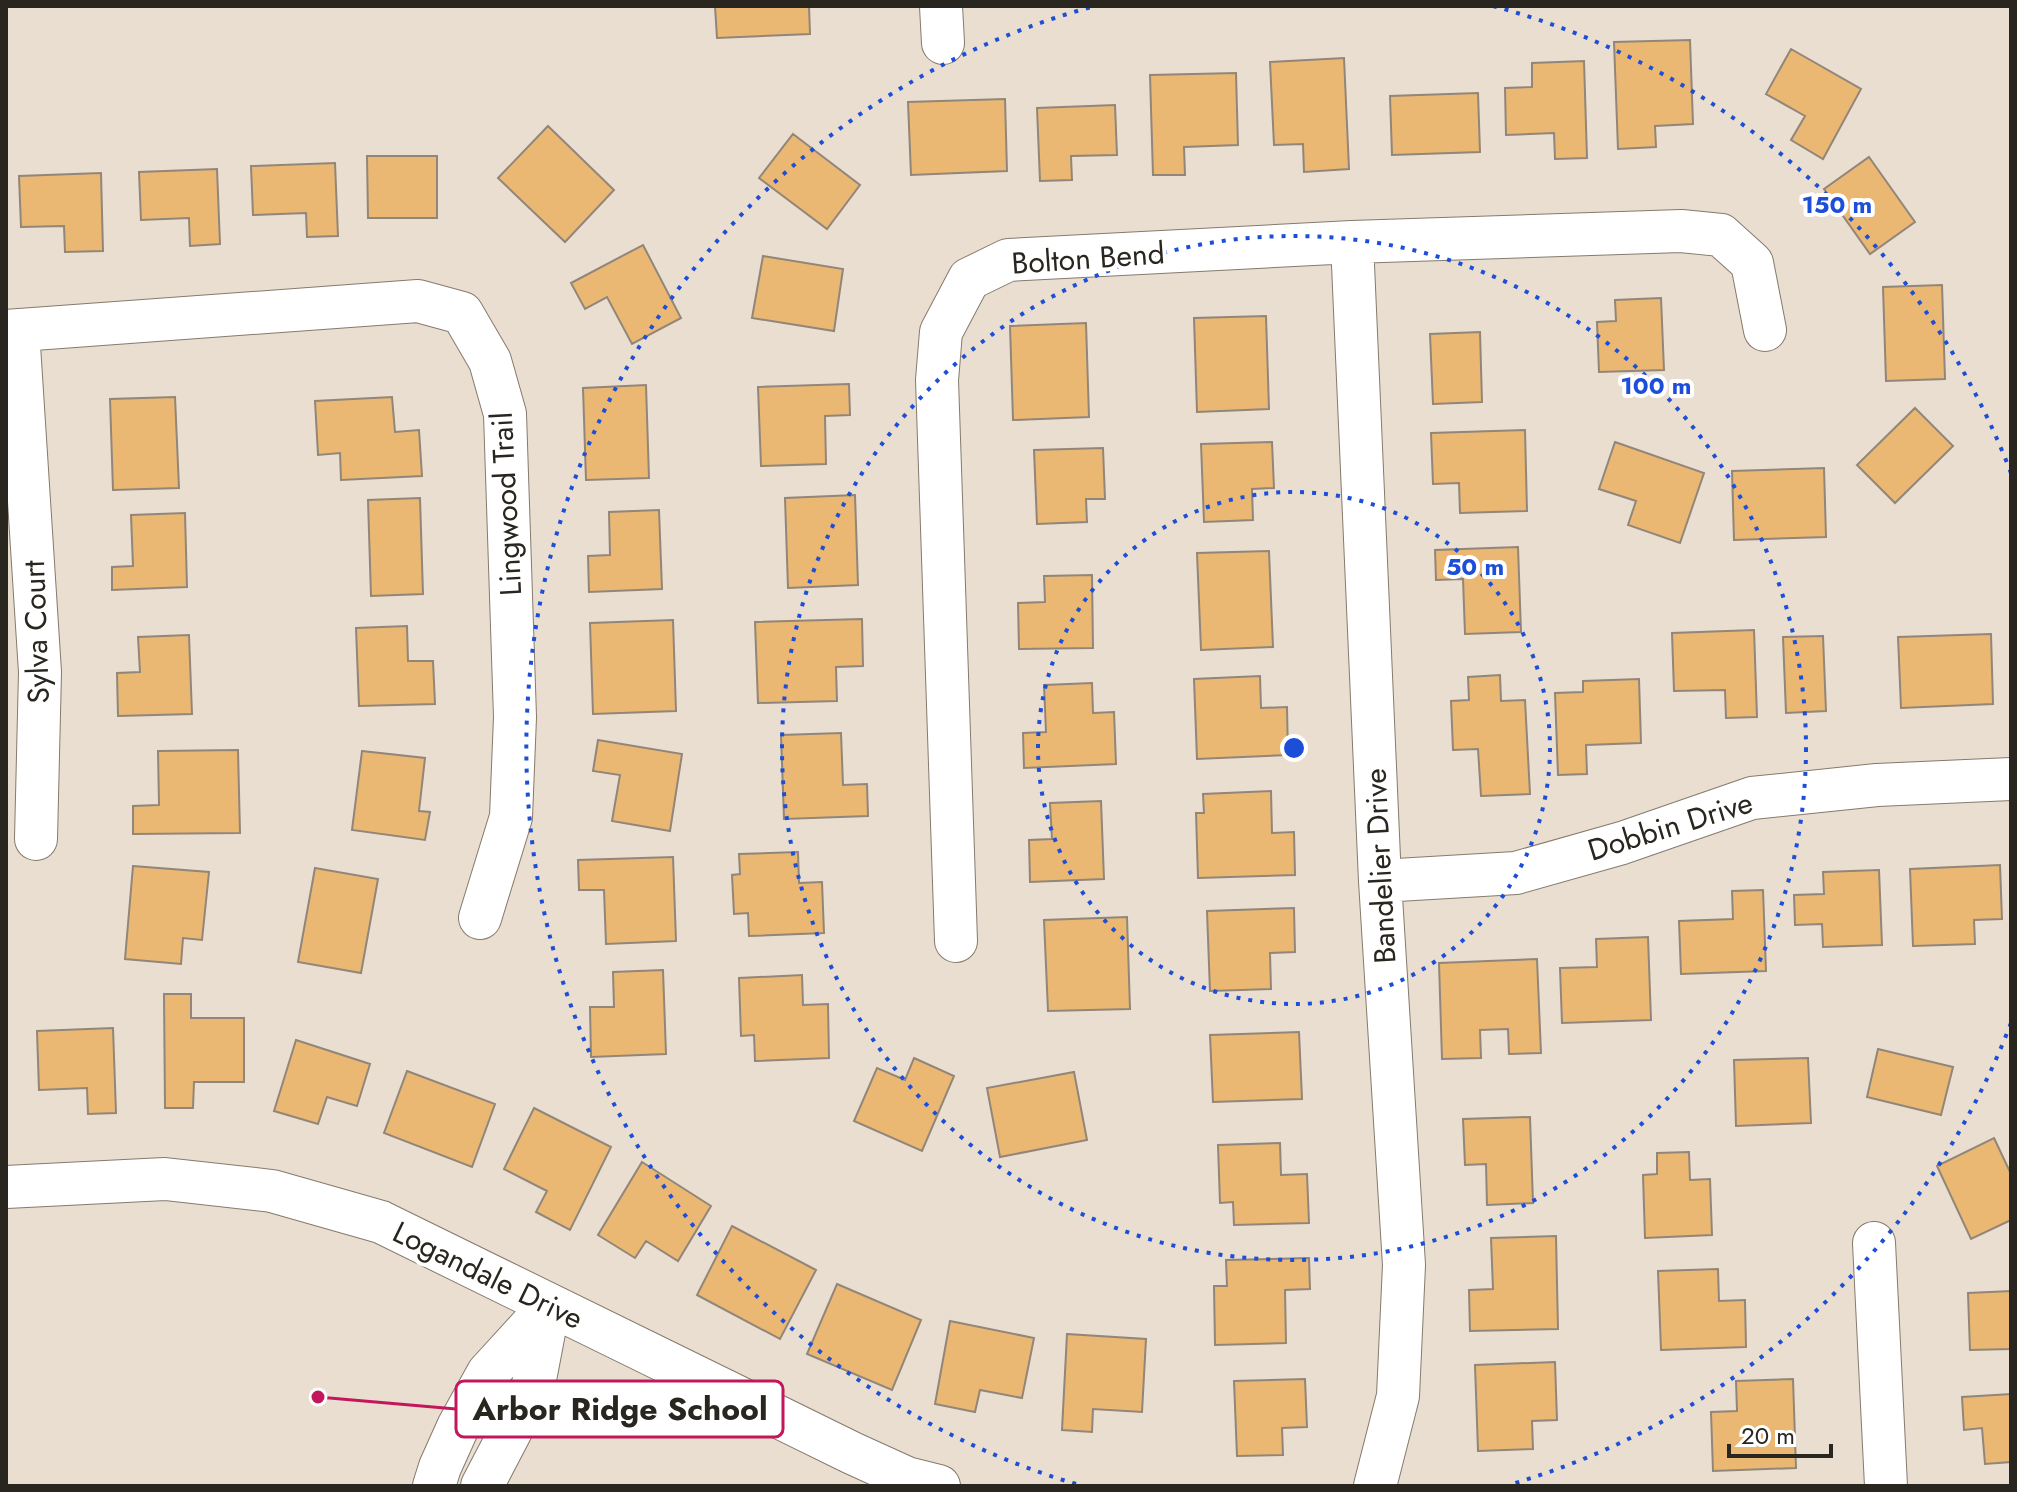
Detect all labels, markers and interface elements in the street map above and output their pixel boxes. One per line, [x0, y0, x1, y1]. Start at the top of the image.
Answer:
text: 150 m [1802, 187, 1872, 222]
street label: Bolton Bend [1010, 231, 1166, 285]
text: 100 m [1621, 368, 1691, 403]
street label: Lingwood Trail [480, 411, 532, 597]
text: 50 m [1446, 549, 1504, 584]
street label: Sylva Court [12, 559, 60, 704]
centre of rings [1280, 734, 1308, 762]
street label: Bandelier Drive [1353, 767, 1407, 965]
street label: Dobbin Drive [1582, 781, 1758, 871]
street label: Logandale Drive [386, 1210, 590, 1340]
callout: Arbor Ridge School [456, 1381, 783, 1437]
text: Arbor Ridge School [471, 1386, 768, 1432]
scale bar [1729, 1408, 1831, 1458]
text: 20 m [1741, 1418, 1795, 1453]

